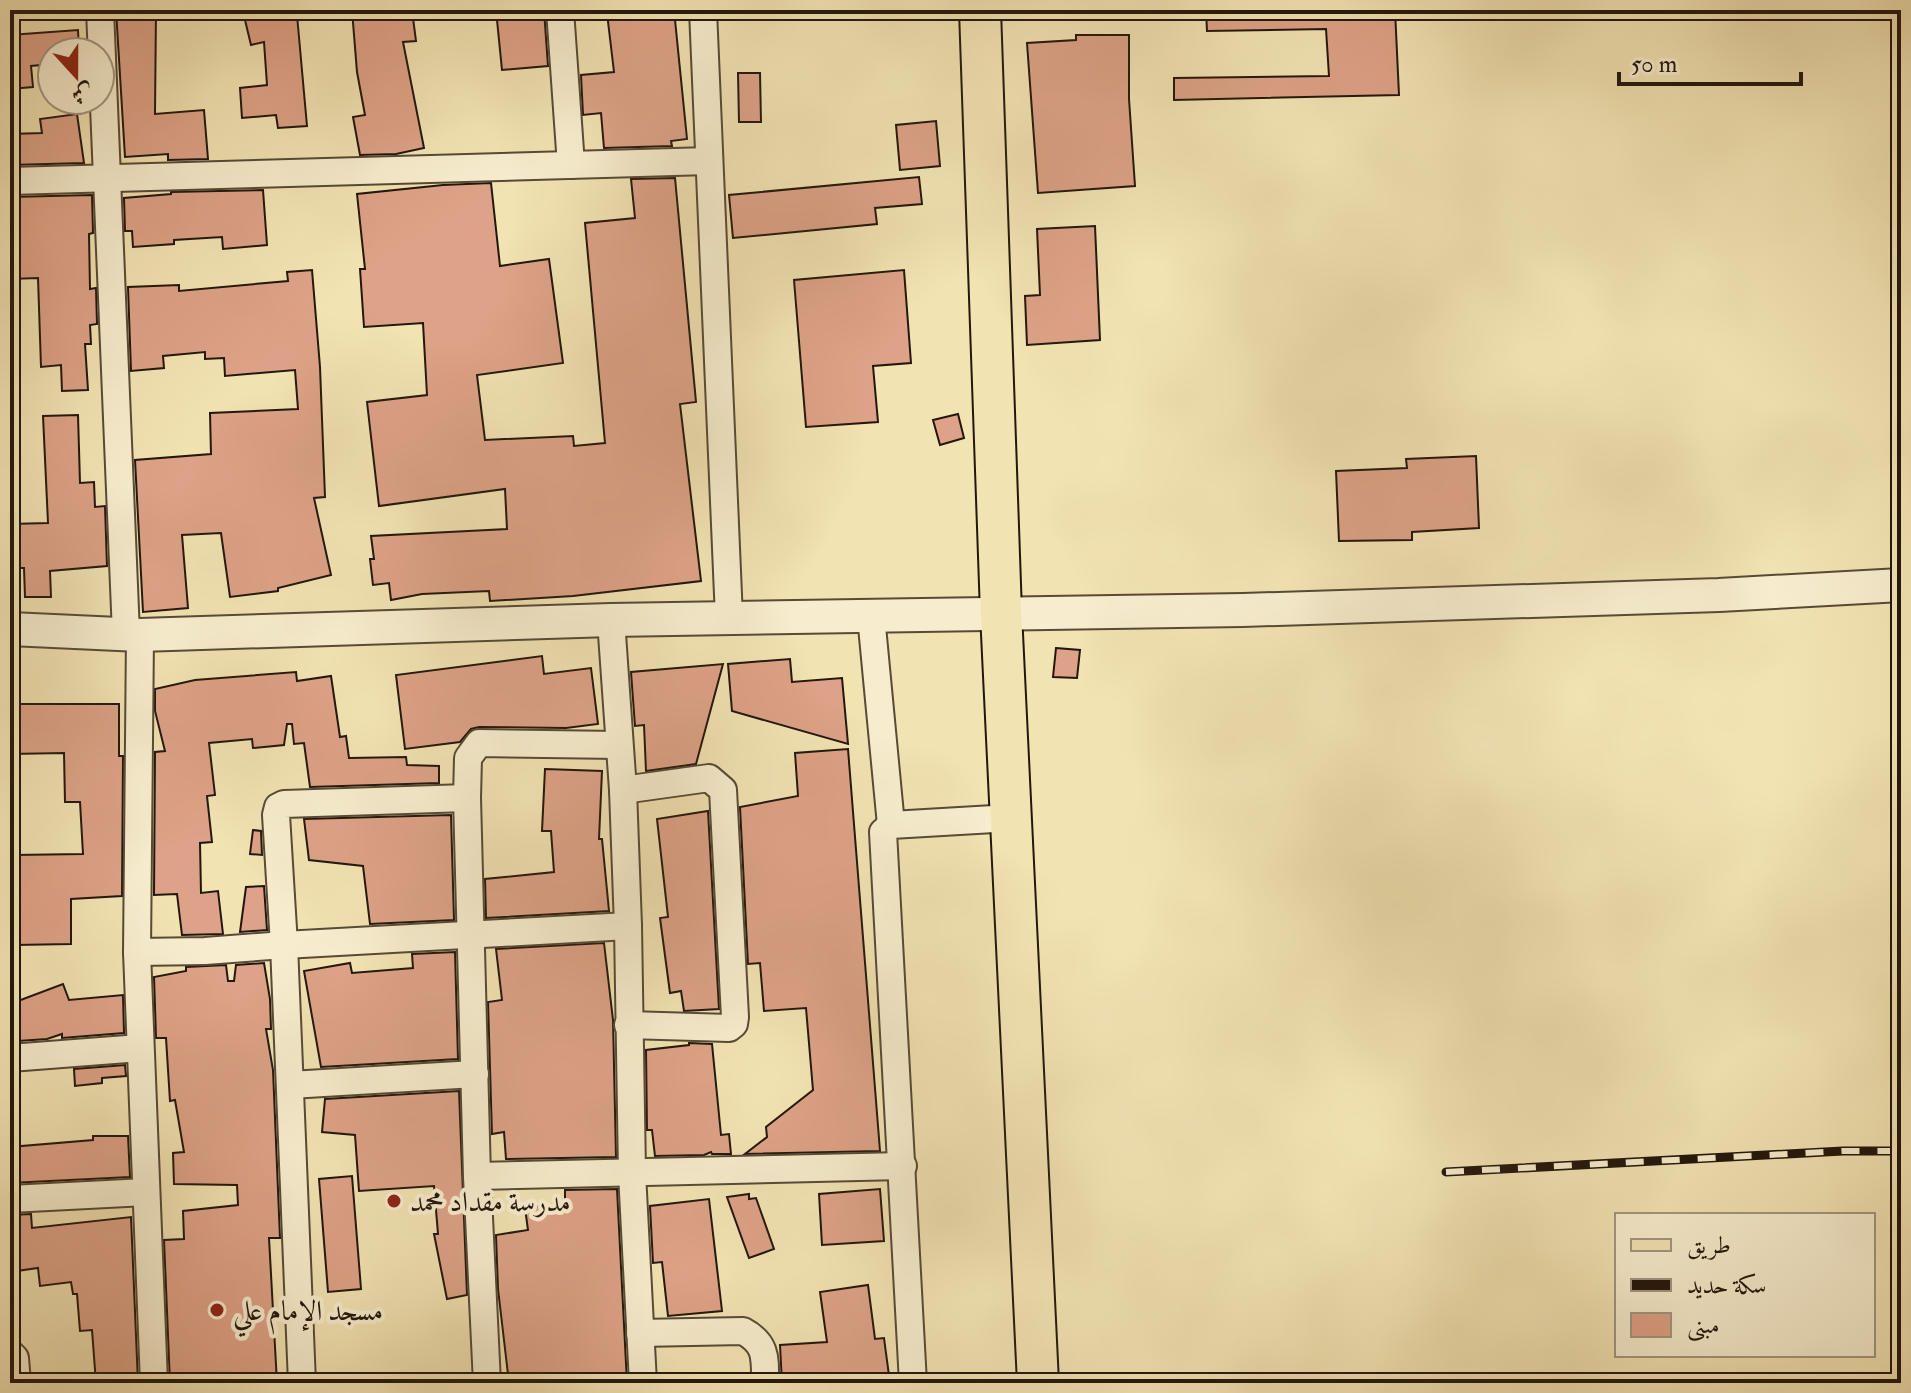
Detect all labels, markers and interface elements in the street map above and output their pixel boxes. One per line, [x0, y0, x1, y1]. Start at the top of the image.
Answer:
north arrow [36, 36, 116, 116]
scale bar [1619, 36, 1801, 86]
text: 50 m [1631, 49, 1678, 80]
text: ش [68, 77, 98, 111]
place label: مدرسة مقداد محمد [410, 1185, 571, 1220]
marker: مدرسة مقداد محمد [385, 1192, 403, 1210]
legend [1615, 1213, 1875, 1357]
text: طريق [1687, 1230, 1731, 1261]
text: سكة حديد [1687, 1270, 1766, 1301]
place label: مسجد الإمام علي [233, 1294, 383, 1337]
marker: مسجد الإمام علي [208, 1301, 226, 1319]
text: مبنى [1687, 1310, 1720, 1342]

